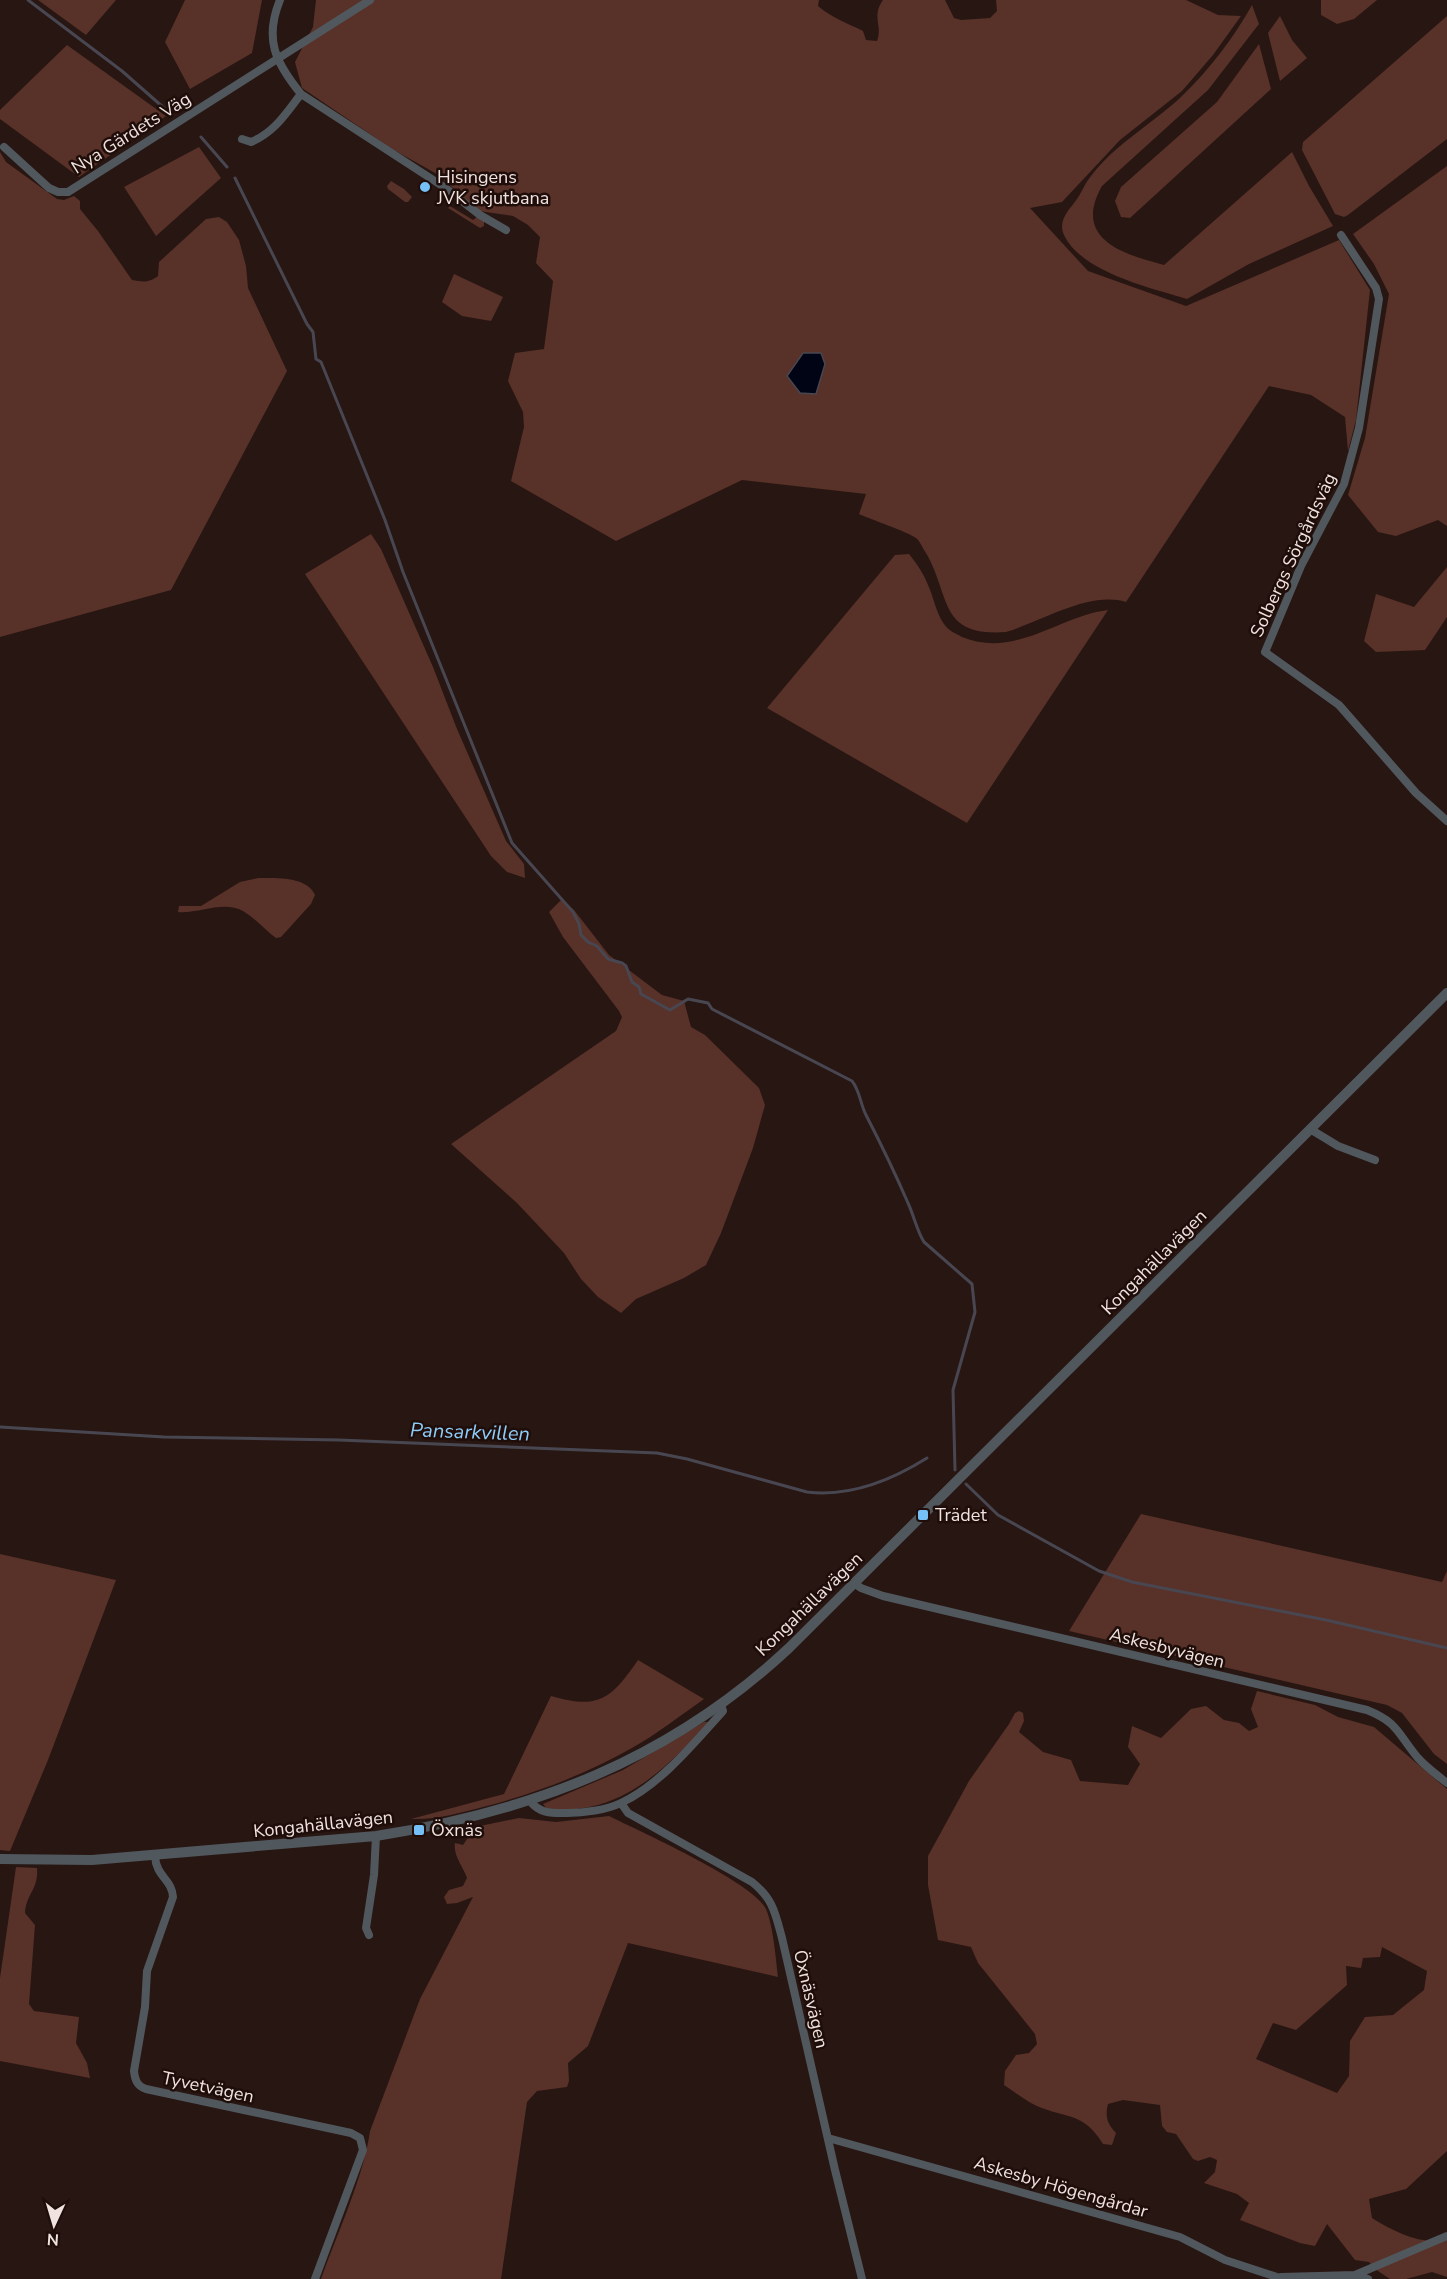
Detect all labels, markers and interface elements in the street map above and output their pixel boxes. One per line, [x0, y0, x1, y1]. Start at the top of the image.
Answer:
street label: Nya Gärdets Väg [67, 87, 195, 179]
place label: Hisingens JVK skjutbana [436, 165, 549, 210]
marker: Hisingens JVK skjutbana [418, 180, 432, 194]
street label: Solbergs Sörgårdsväg [1244, 469, 1342, 641]
street label: Kongahällavägen [1096, 1204, 1212, 1320]
water label: Pansarkvillen [410, 1416, 530, 1448]
place label: Trädet [935, 1503, 987, 1527]
marker: Trädet [916, 1508, 930, 1522]
street label: Kongahällavägen [750, 1547, 868, 1661]
street label: Askesbyvägen [1107, 1622, 1227, 1674]
street label: Kongahällavägen [252, 1805, 394, 1843]
place label: Öxnäs [431, 1818, 483, 1842]
marker: Öxnäs [412, 1823, 426, 1837]
street label: Öxnäsvägen [788, 1947, 834, 2051]
street label: Tyvetvägen [160, 2066, 256, 2108]
street label: Askesby Högengårdar [971, 2151, 1151, 2223]
north arrow [24, 2195, 84, 2255]
text: N [46, 2228, 60, 2250]

